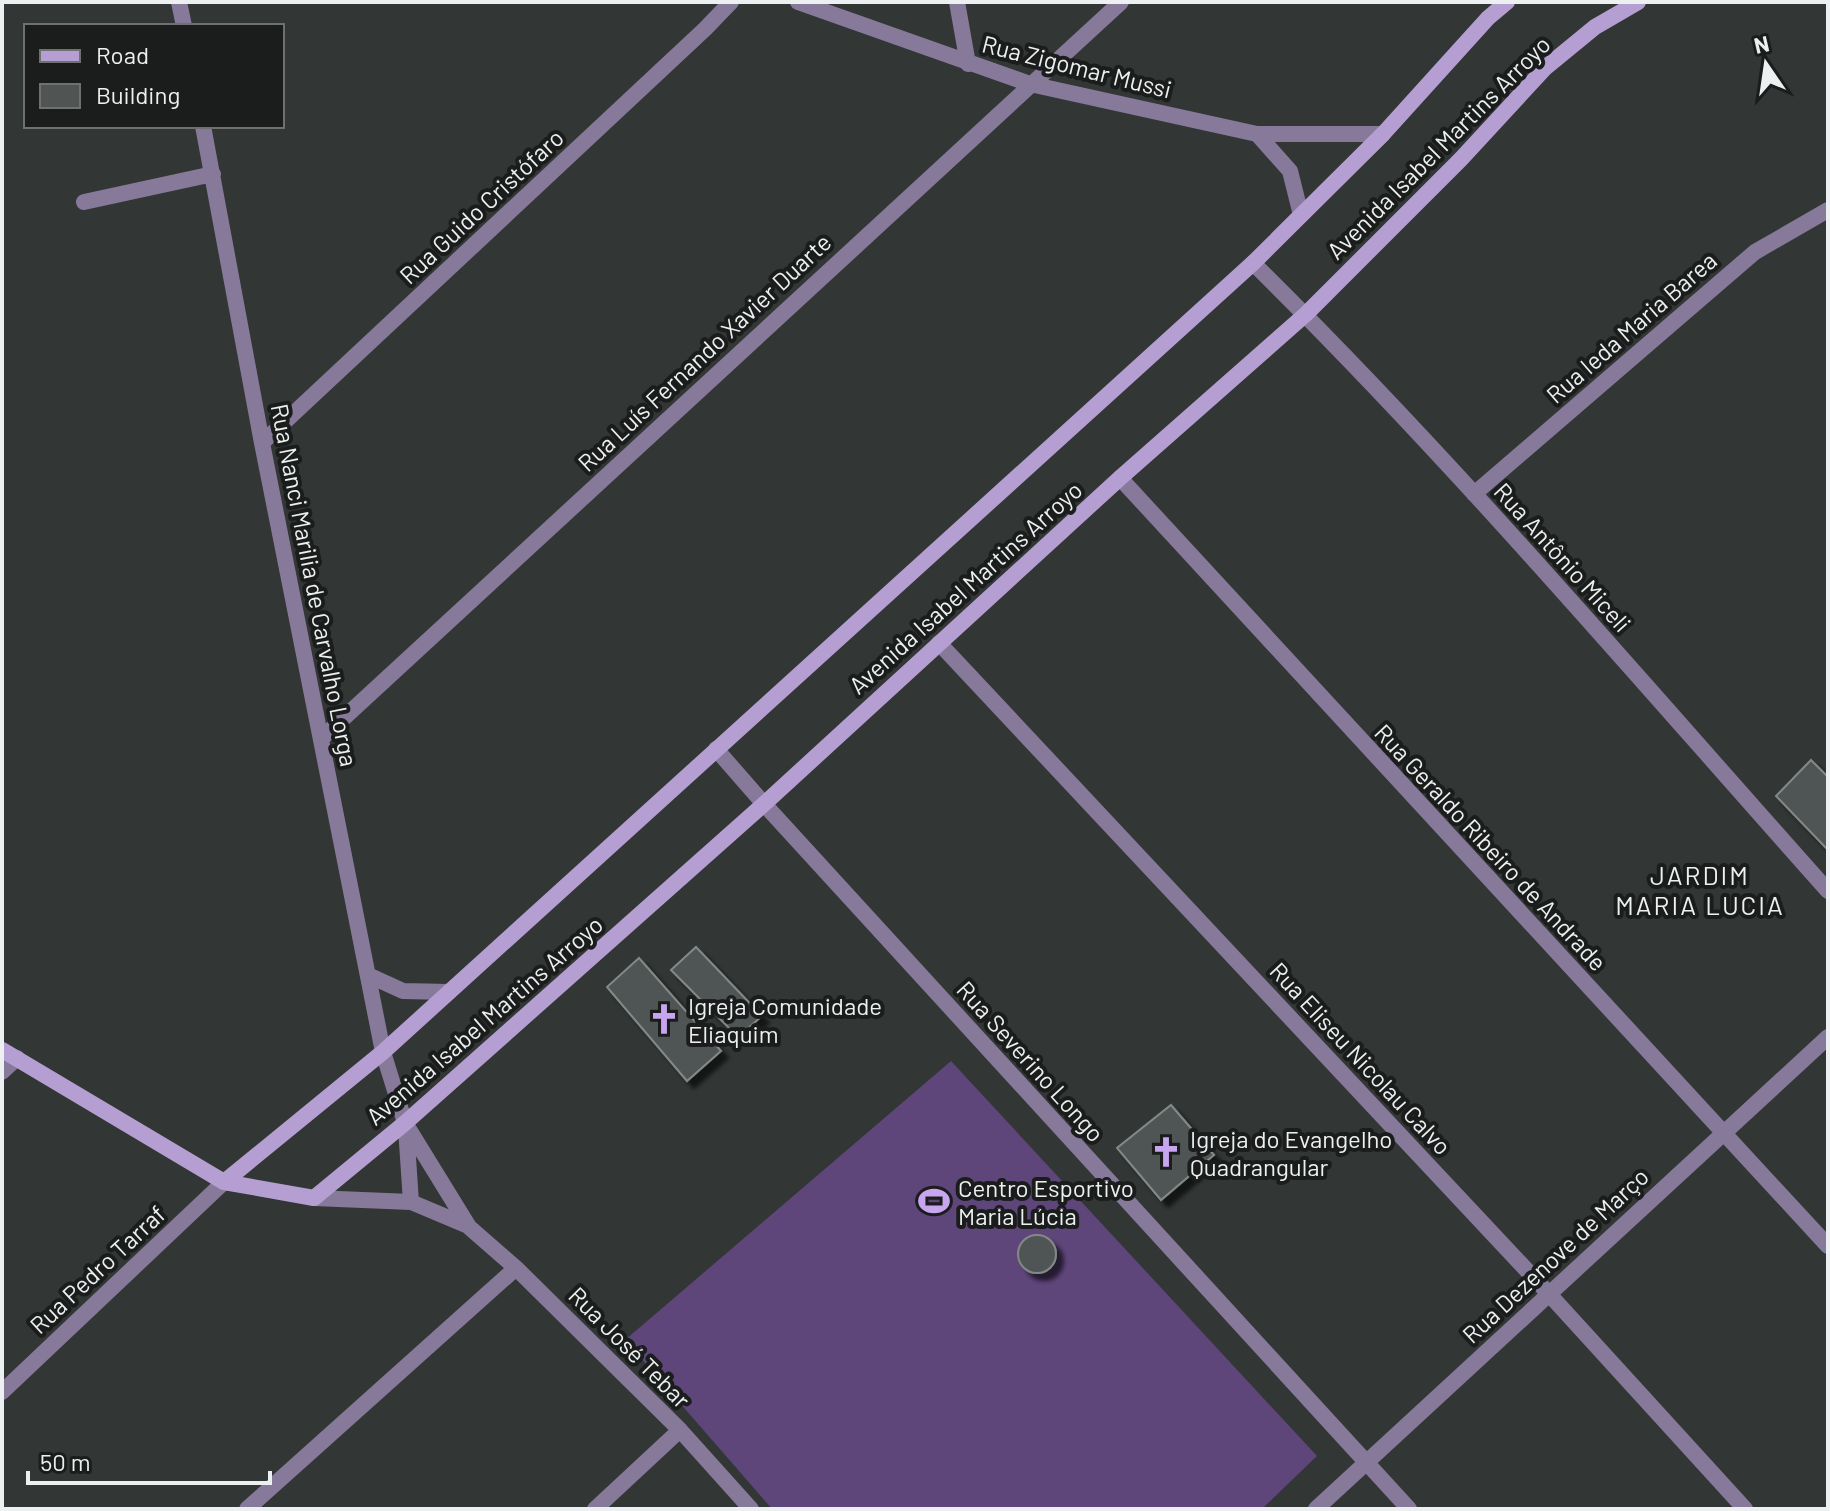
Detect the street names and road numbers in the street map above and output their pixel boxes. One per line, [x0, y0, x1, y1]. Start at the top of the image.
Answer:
street label: Rua Zigomar Mussi [979, 28, 1175, 104]
street label: Avenida Isabel Martins Arroyo [1320, 29, 1556, 265]
street label: Rua Guido Cristófaro [393, 123, 569, 289]
street label: Rua Luís Fernando Xavier Duarte [571, 227, 837, 477]
street label: Rua Ieda Maria Barea [1540, 245, 1722, 409]
street label: Rua Nanci Marilia de Carvalho Lorga [266, 401, 364, 769]
street label: Avenida Isabel Martins Arroyo [842, 475, 1088, 699]
street label: Rua Antônio Miceli [1489, 477, 1637, 637]
street label: Rua Geraldo Ribeiro de Andrade [1369, 718, 1613, 976]
street label: Avenida Isabel Martins Arroyo [360, 909, 608, 1131]
street label: Rua Eliseu Nicolau Calvo [1264, 956, 1458, 1160]
street label: Rua Severino Longo [951, 975, 1111, 1147]
street label: Rua Dezenove de Março [1456, 1161, 1654, 1349]
street label: Rua Pedro Tarraf [23, 1199, 171, 1339]
street label: Rua José Tebar [563, 1280, 697, 1414]

